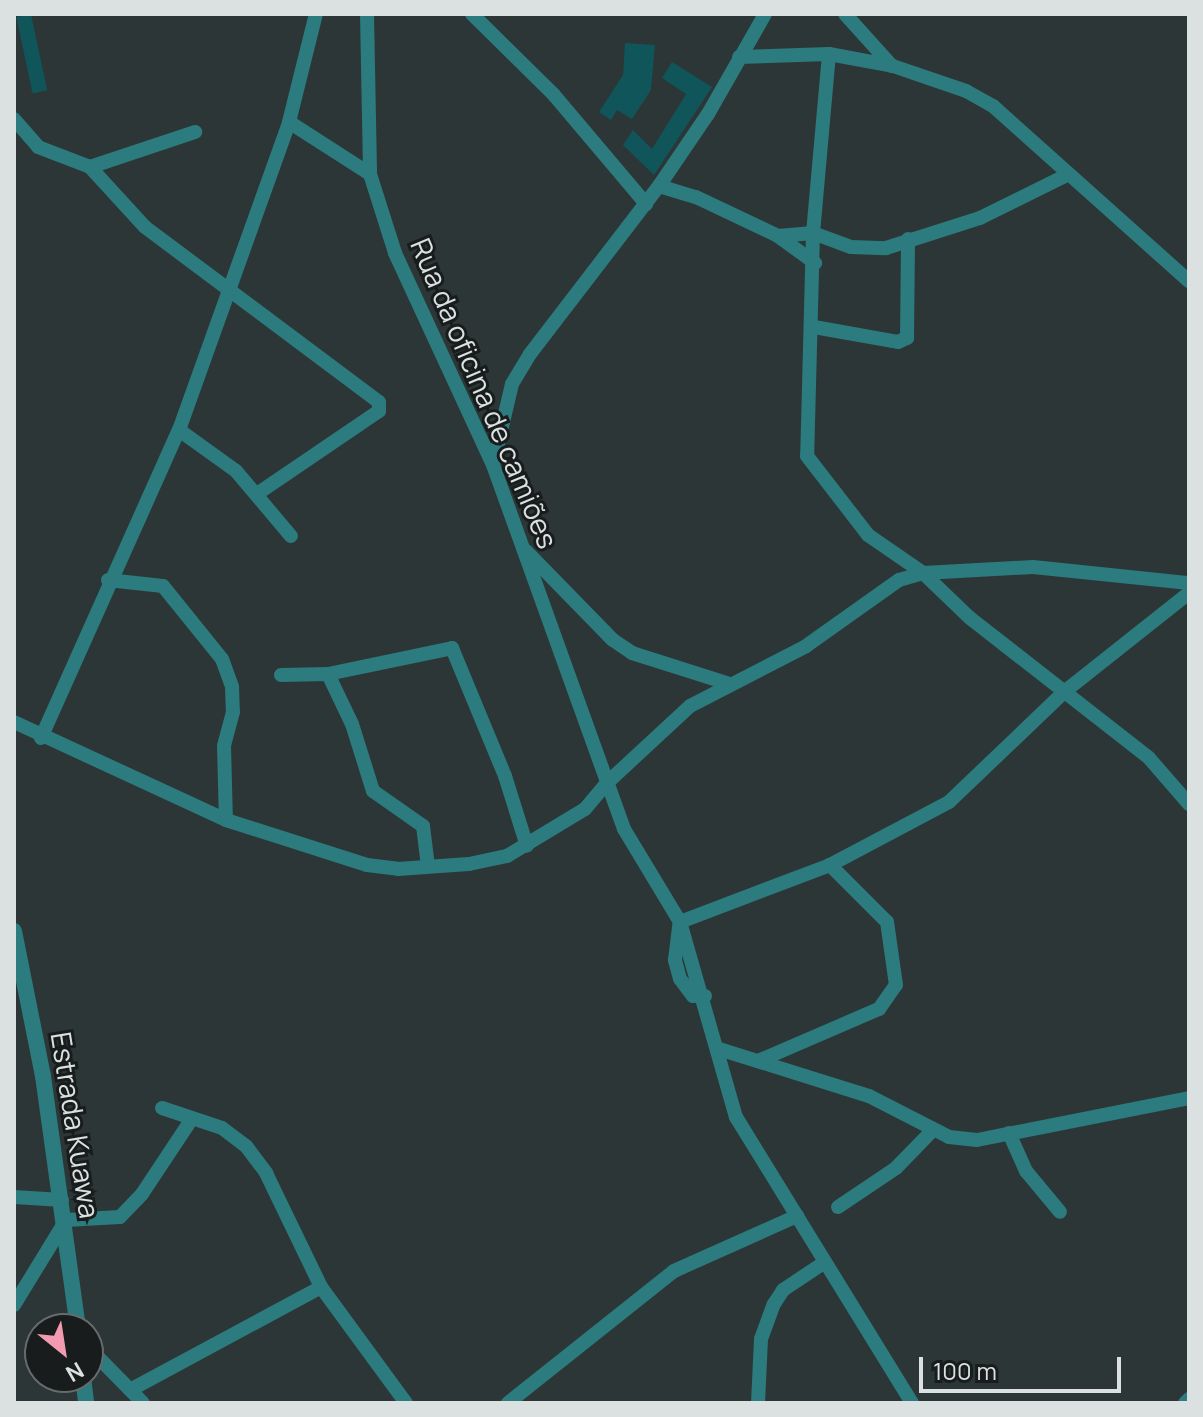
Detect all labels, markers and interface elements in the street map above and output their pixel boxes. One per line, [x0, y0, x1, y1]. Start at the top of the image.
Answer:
street label: Rua da oficina de camiões [404, 233, 566, 553]
street label: Estrada Kuawa [45, 1029, 107, 1221]
north arrow [24, 1313, 104, 1393]
scale bar [923, 1341, 1125, 1391]
text: 100 m [933, 1354, 997, 1387]
text: N [61, 1355, 89, 1389]

